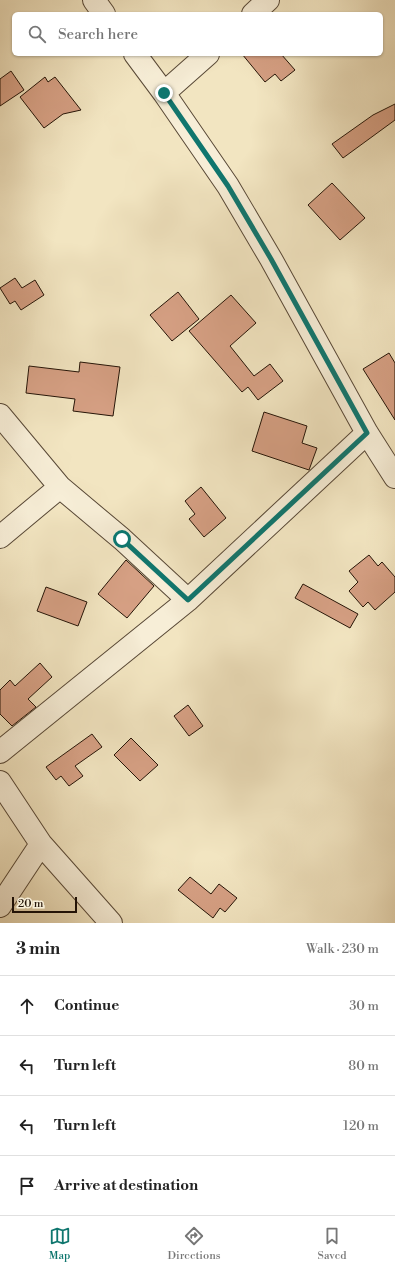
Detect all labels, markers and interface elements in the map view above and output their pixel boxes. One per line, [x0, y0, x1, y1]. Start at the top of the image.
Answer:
search box [12, 12, 383, 56]
icon: search [26, 23, 48, 45]
text: Search here [58, 25, 138, 44]
route end [155, 84, 173, 102]
route start [113, 530, 131, 548]
scale bar [12, 895, 77, 914]
text: 20 m [18, 897, 43, 911]
text: 3 min [16, 938, 60, 960]
text: Walk · 230 m [306, 941, 379, 957]
icon: ahead [16, 995, 38, 1017]
text: Continue [54, 996, 119, 1015]
text: 30 m [349, 998, 379, 1014]
icon: left [16, 1055, 38, 1077]
text: Turn left [54, 1056, 116, 1075]
text: 80 m [348, 1058, 379, 1074]
icon: left [16, 1115, 38, 1137]
text: Turn left [54, 1116, 116, 1135]
text: 120 m [343, 1118, 379, 1134]
icon: arrive [16, 1175, 38, 1197]
text: Arrive at destination [54, 1176, 198, 1195]
tab: Map [49, 1225, 71, 1263]
tab: Directions [168, 1225, 221, 1263]
tab: Saved [318, 1225, 346, 1263]

